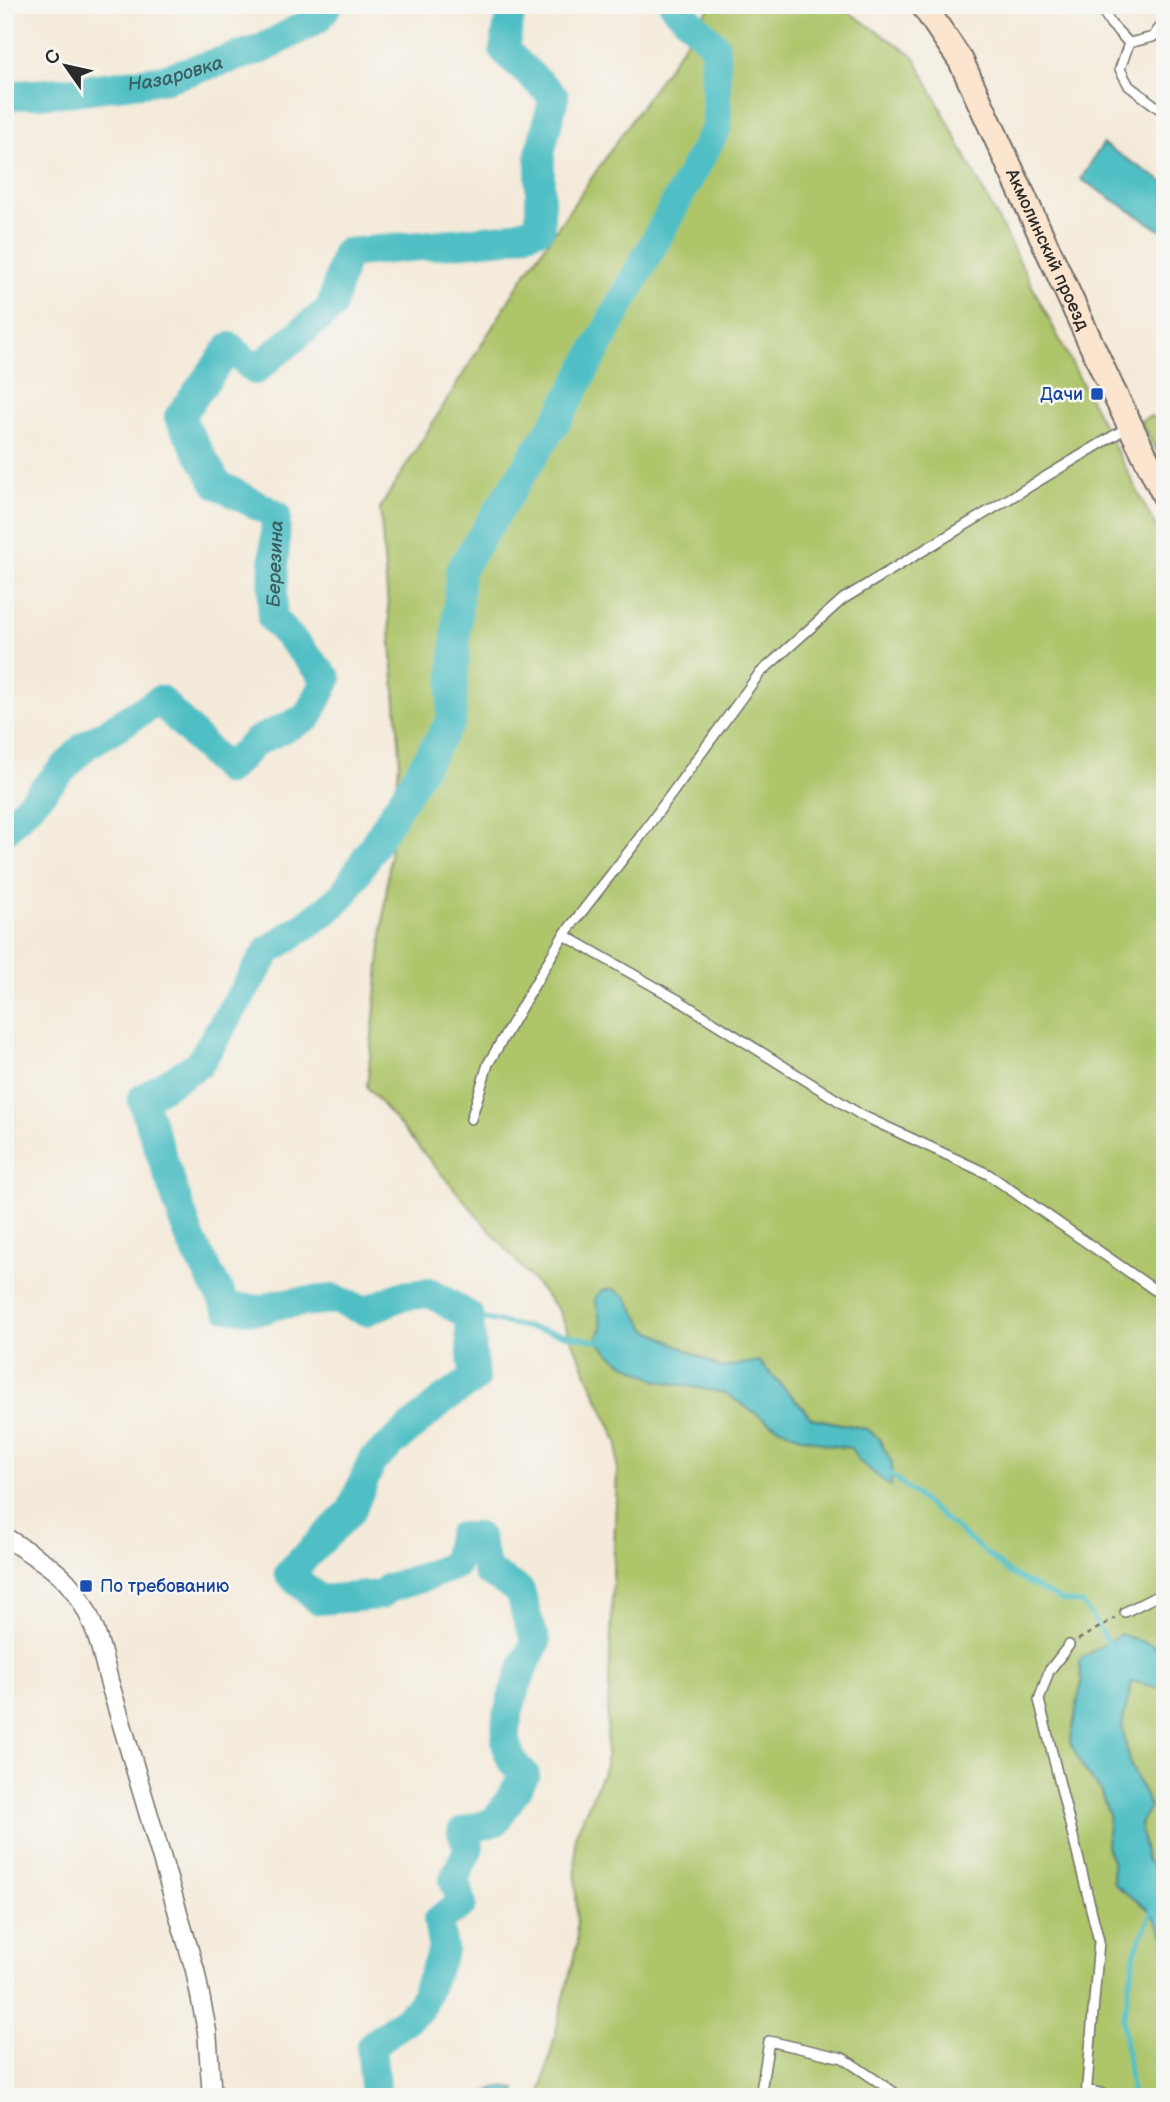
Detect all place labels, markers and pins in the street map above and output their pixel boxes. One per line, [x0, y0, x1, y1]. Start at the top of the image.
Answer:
place label: Дачи [1040, 384, 1083, 405]
marker: Дачи [1089, 386, 1105, 402]
place label: По требованию [100, 1576, 229, 1597]
marker: По требованию [78, 1578, 94, 1594]

